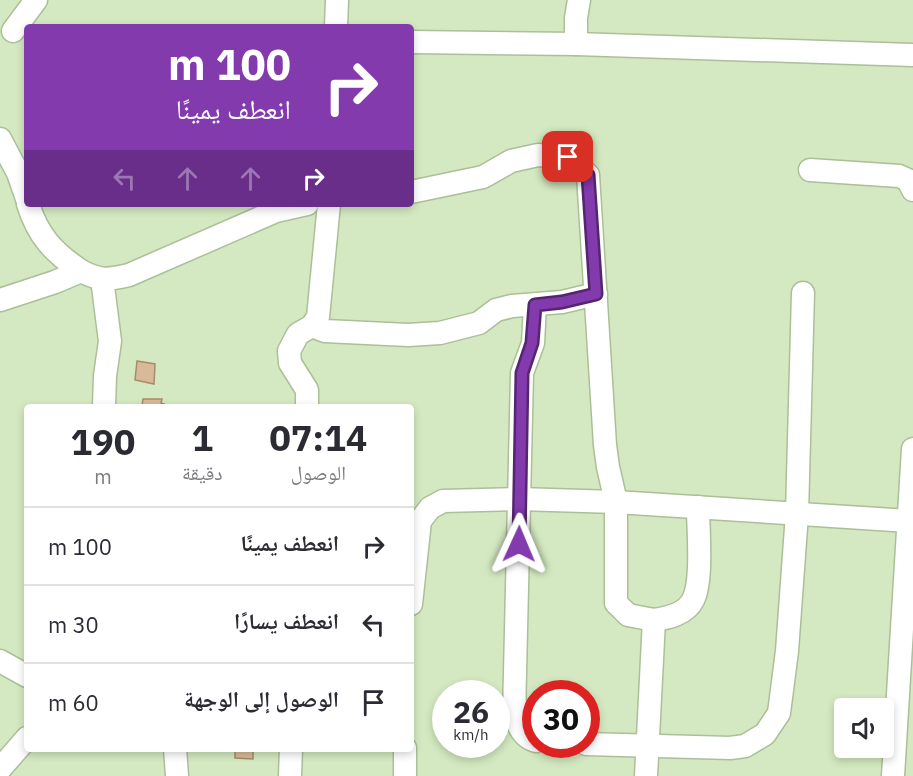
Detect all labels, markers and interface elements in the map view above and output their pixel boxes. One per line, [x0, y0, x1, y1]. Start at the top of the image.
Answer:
text: 100 m [168, 37, 291, 92]
icon: right [312, 48, 390, 126]
text: انعطف يمينًا [176, 91, 291, 126]
pin [542, 131, 593, 182]
icon: arrive [551, 140, 584, 173]
icon: left [108, 162, 141, 195]
icon: ahead [171, 162, 204, 195]
icon: ahead [234, 162, 267, 195]
icon: right [297, 162, 330, 195]
text: 1 [191, 414, 213, 461]
text: 07:14 [269, 414, 367, 461]
text: 190 [71, 418, 135, 465]
text: دقيقة [182, 459, 223, 486]
text: الوصول [291, 459, 346, 486]
text: m [94, 463, 112, 490]
position arrow [487, 512, 551, 576]
text: انعطف يمينًا [241, 528, 339, 557]
icon: right [357, 530, 390, 563]
text: 100 m [48, 532, 112, 561]
text: انعطف يسارًا [234, 606, 339, 635]
icon: left [357, 608, 390, 641]
text: 30 m [48, 610, 99, 639]
speed limit sign: 30 [522, 680, 600, 758]
text: الوصول إلى الوجهة [184, 684, 339, 713]
icon: arrive [357, 686, 390, 719]
text: 60 m [48, 688, 99, 717]
text: 26 [453, 692, 489, 731]
map controls [834, 698, 894, 758]
button: sound [834, 698, 894, 758]
text: km/h [453, 725, 489, 744]

